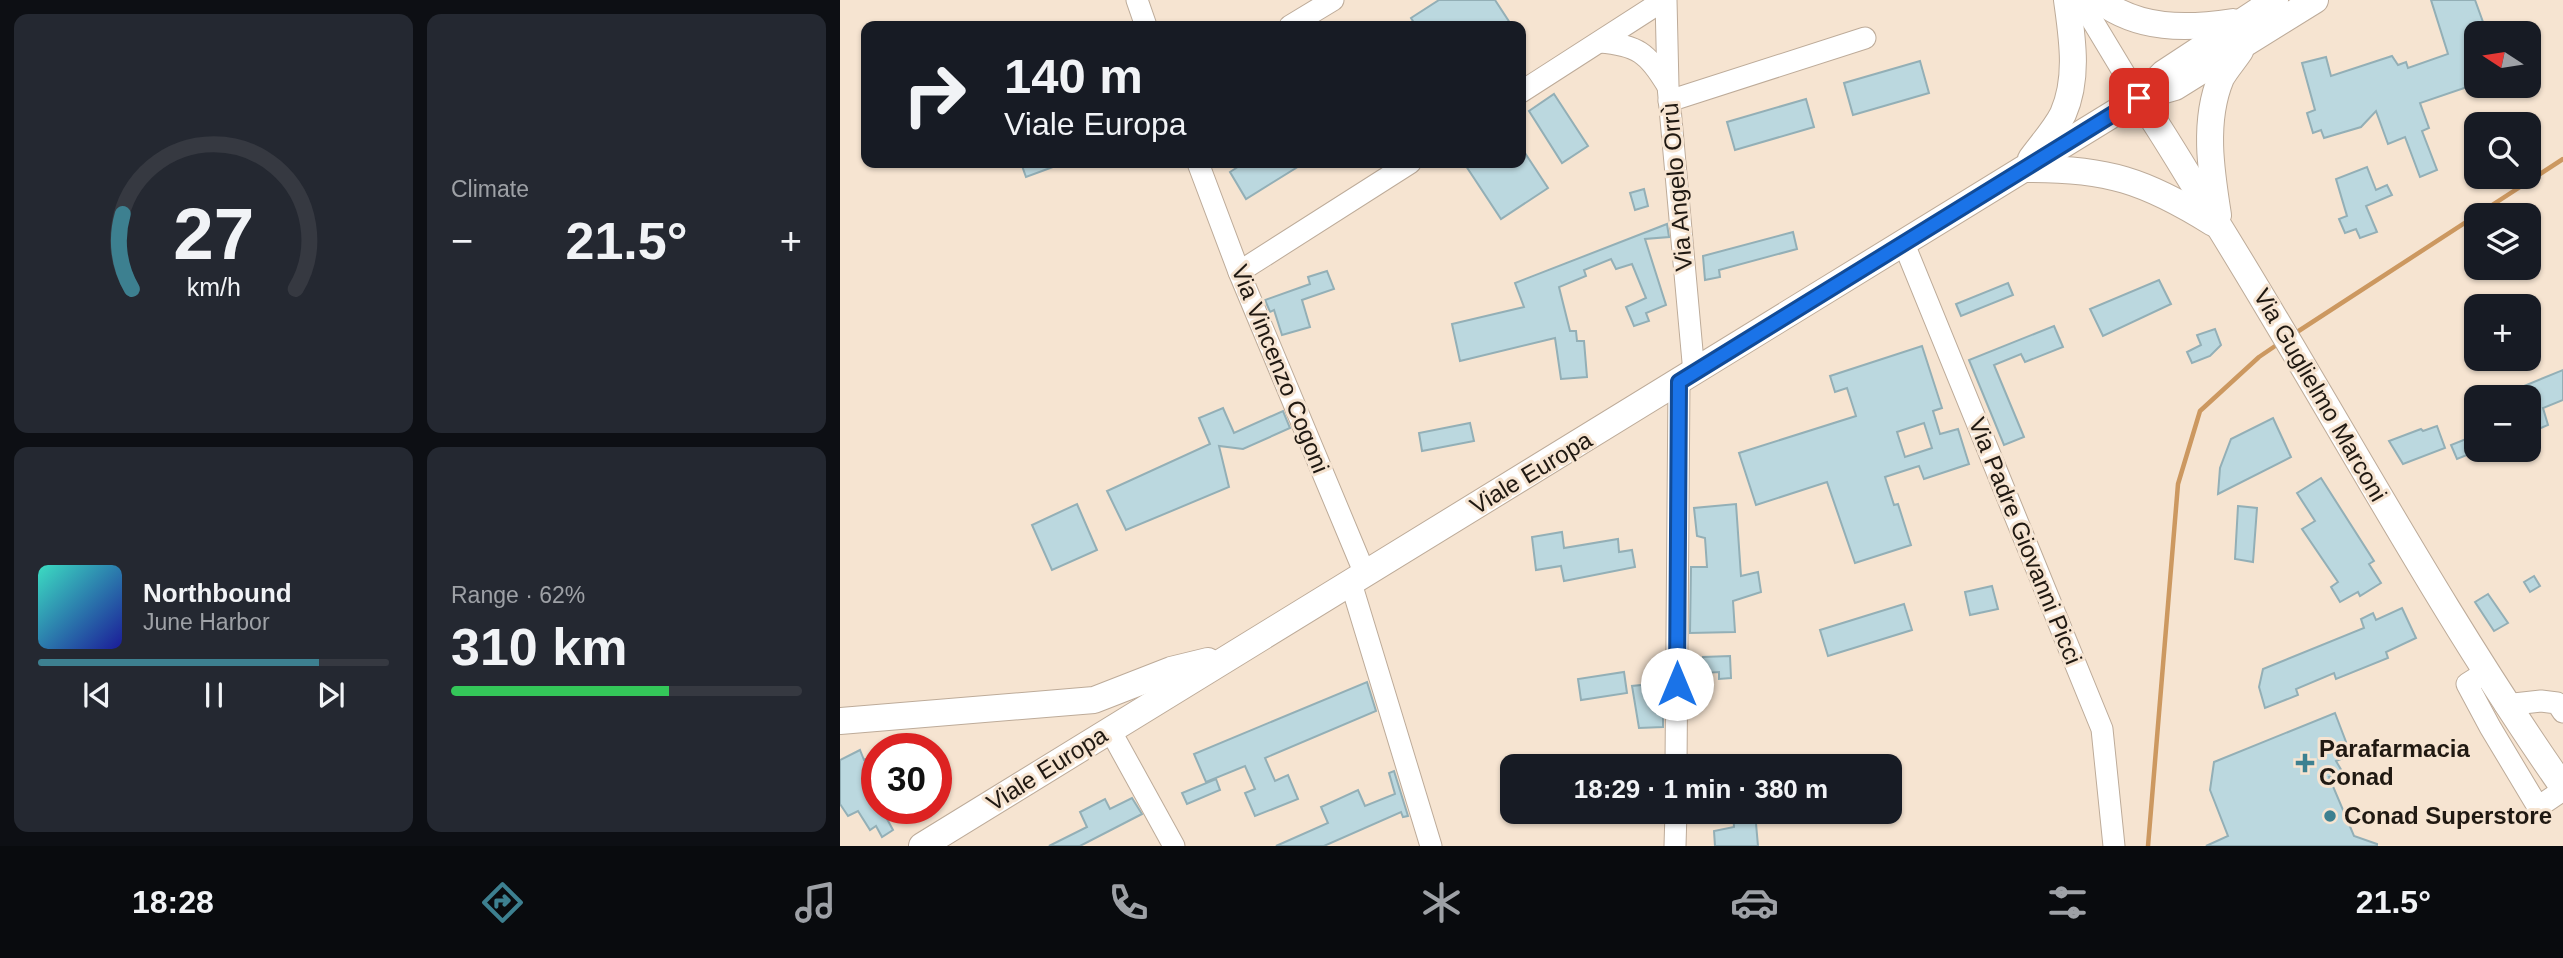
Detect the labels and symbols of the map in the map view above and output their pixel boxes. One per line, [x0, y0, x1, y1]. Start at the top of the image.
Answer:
north arrow [2464, 21, 2541, 98]
pin [2109, 68, 2169, 128]
street label: Via Angelo Orrù [1656, 102, 1697, 272]
street label: Via Vincenzo Cogoni [1226, 261, 1335, 477]
street label: Via Guglielmo Marconi [2248, 284, 2392, 506]
street label: Via Padre Giovanni Picci [1964, 414, 2087, 668]
street label: Viale Europa [1465, 425, 1597, 519]
position arrow [1640, 647, 1714, 721]
street label: Viale Europa [981, 720, 1113, 816]
speed limit sign: 30 [861, 733, 952, 824]
place label: Parafarmacia Conad [2319, 735, 2470, 790]
marker: Parafarmacia Conad [2297, 755, 2313, 771]
place label: Conad Superstore [2344, 802, 2552, 829]
marker: Conad Superstore [2322, 808, 2338, 824]

